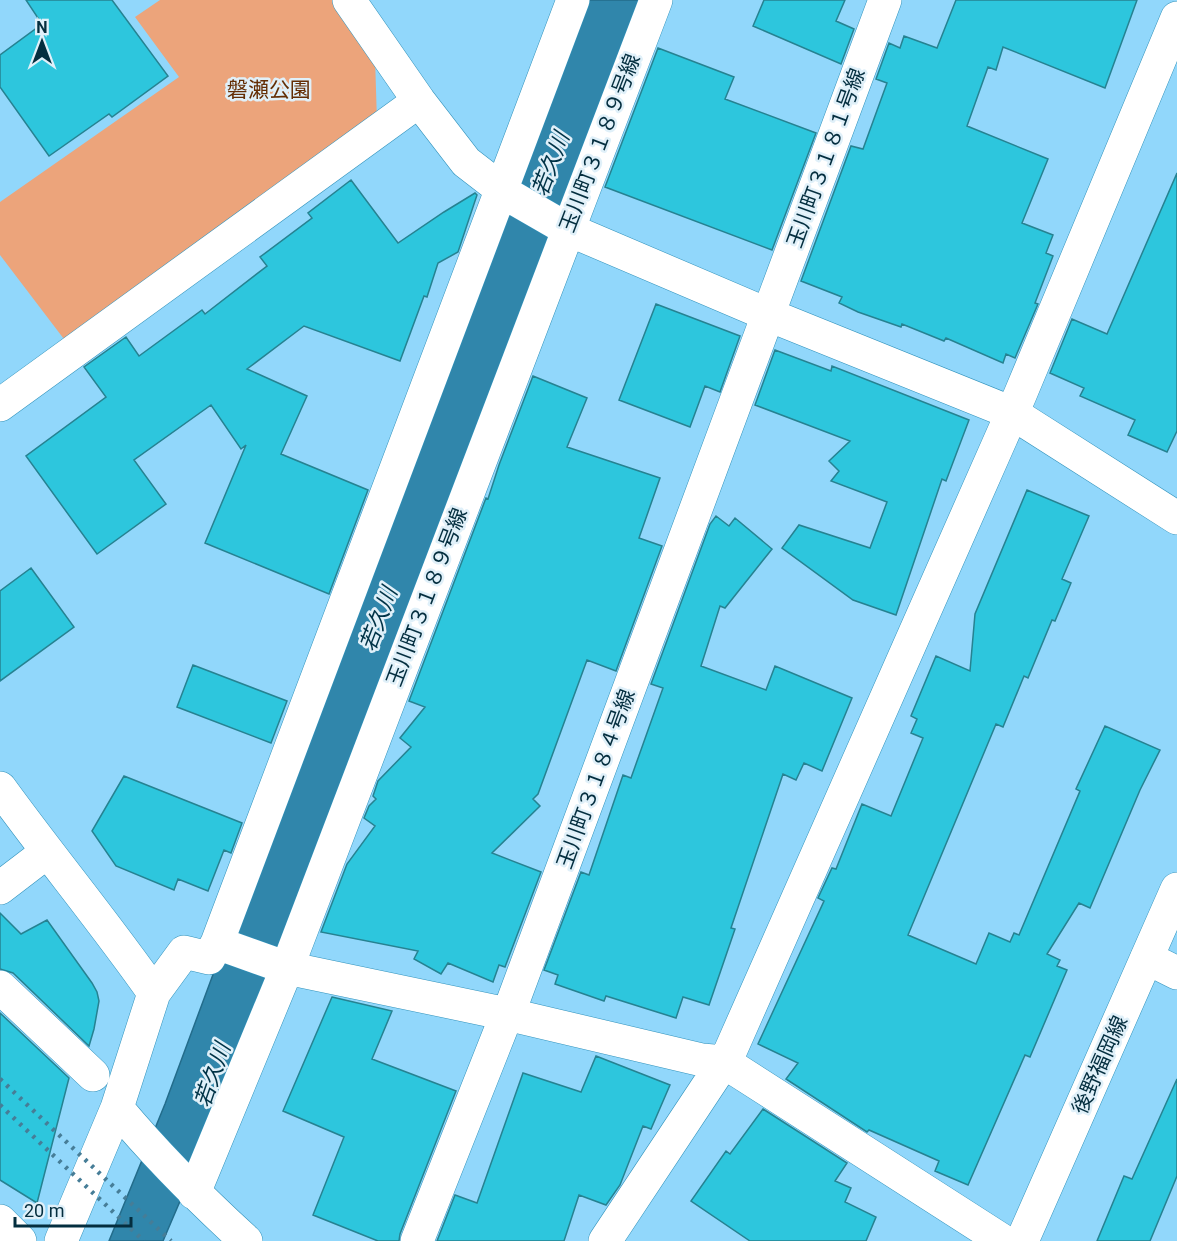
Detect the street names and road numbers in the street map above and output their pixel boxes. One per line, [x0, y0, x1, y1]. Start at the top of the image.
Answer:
street label: 玉川町３１８９号線 [555, 50, 645, 236]
street label: 玉川町３１８１号線 [782, 65, 870, 251]
street label: 玉川町３１８９号線 [382, 504, 472, 690]
street label: 玉川町３１８４号線 [552, 686, 640, 872]
street label: 後野福岡線 [1068, 1012, 1132, 1118]

